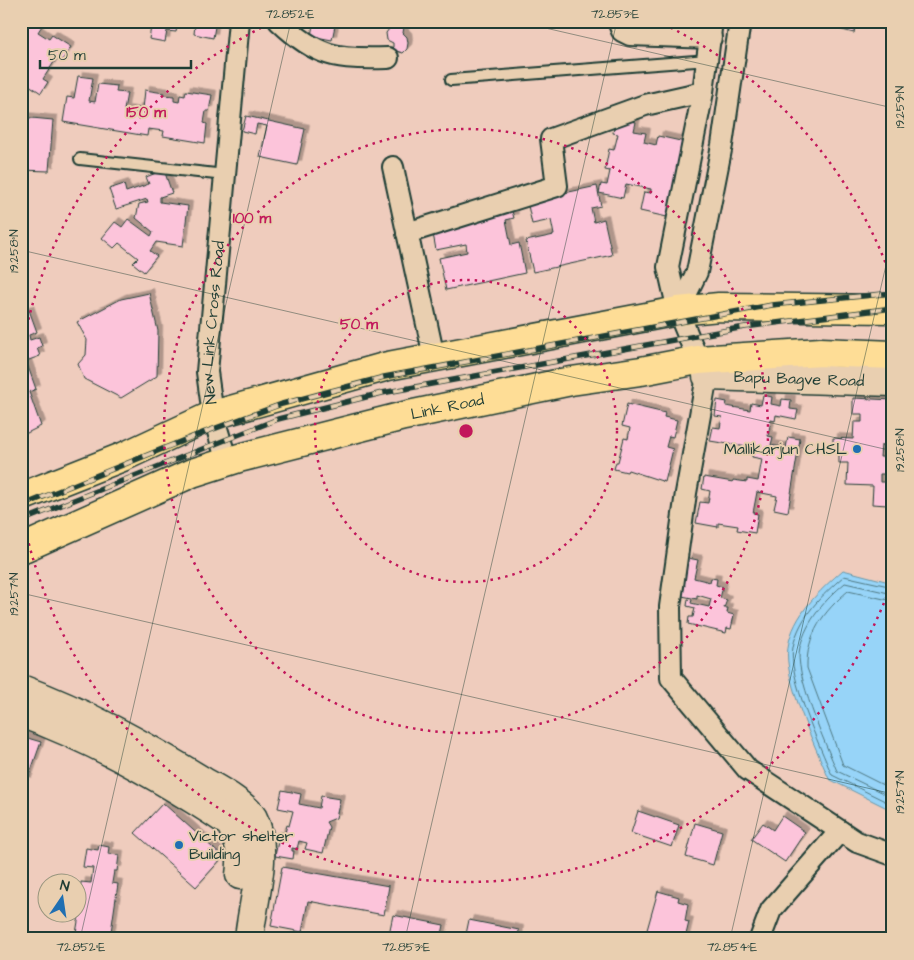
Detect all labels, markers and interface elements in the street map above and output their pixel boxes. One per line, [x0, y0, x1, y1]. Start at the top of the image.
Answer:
text: 72.852°E [266, 6, 314, 23]
text: 72.853°E [591, 6, 639, 23]
scale bar [40, 38, 191, 70]
text: 50 m [48, 45, 86, 66]
text: 19.259°N [892, 85, 909, 128]
text: 150 m [126, 102, 166, 123]
text: 100 m [233, 208, 272, 229]
text: 19.258°N [6, 229, 23, 273]
street label: New Link Cross Road [196, 240, 230, 406]
text: 50 m [340, 314, 378, 335]
street label: Bapu Bagve Road [733, 366, 865, 392]
street label: Link Road [409, 389, 486, 425]
centre of rings [457, 422, 475, 440]
text: 19.258°N [892, 428, 909, 472]
place label: Mallikarjun CHSL [724, 438, 847, 460]
marker: Mallikarjun CHSL [851, 443, 863, 455]
text: 19.257°N [6, 572, 23, 615]
text: 19.257°N [892, 770, 909, 813]
place label: Victor shelter Building [189, 825, 294, 866]
marker: Victor shelter Building [173, 839, 185, 851]
north arrow [38, 872, 88, 922]
text: N [58, 876, 71, 897]
text: 72.852°E [57, 939, 105, 956]
text: 72.853°E [382, 939, 430, 956]
text: 72.854°E [707, 939, 757, 956]

